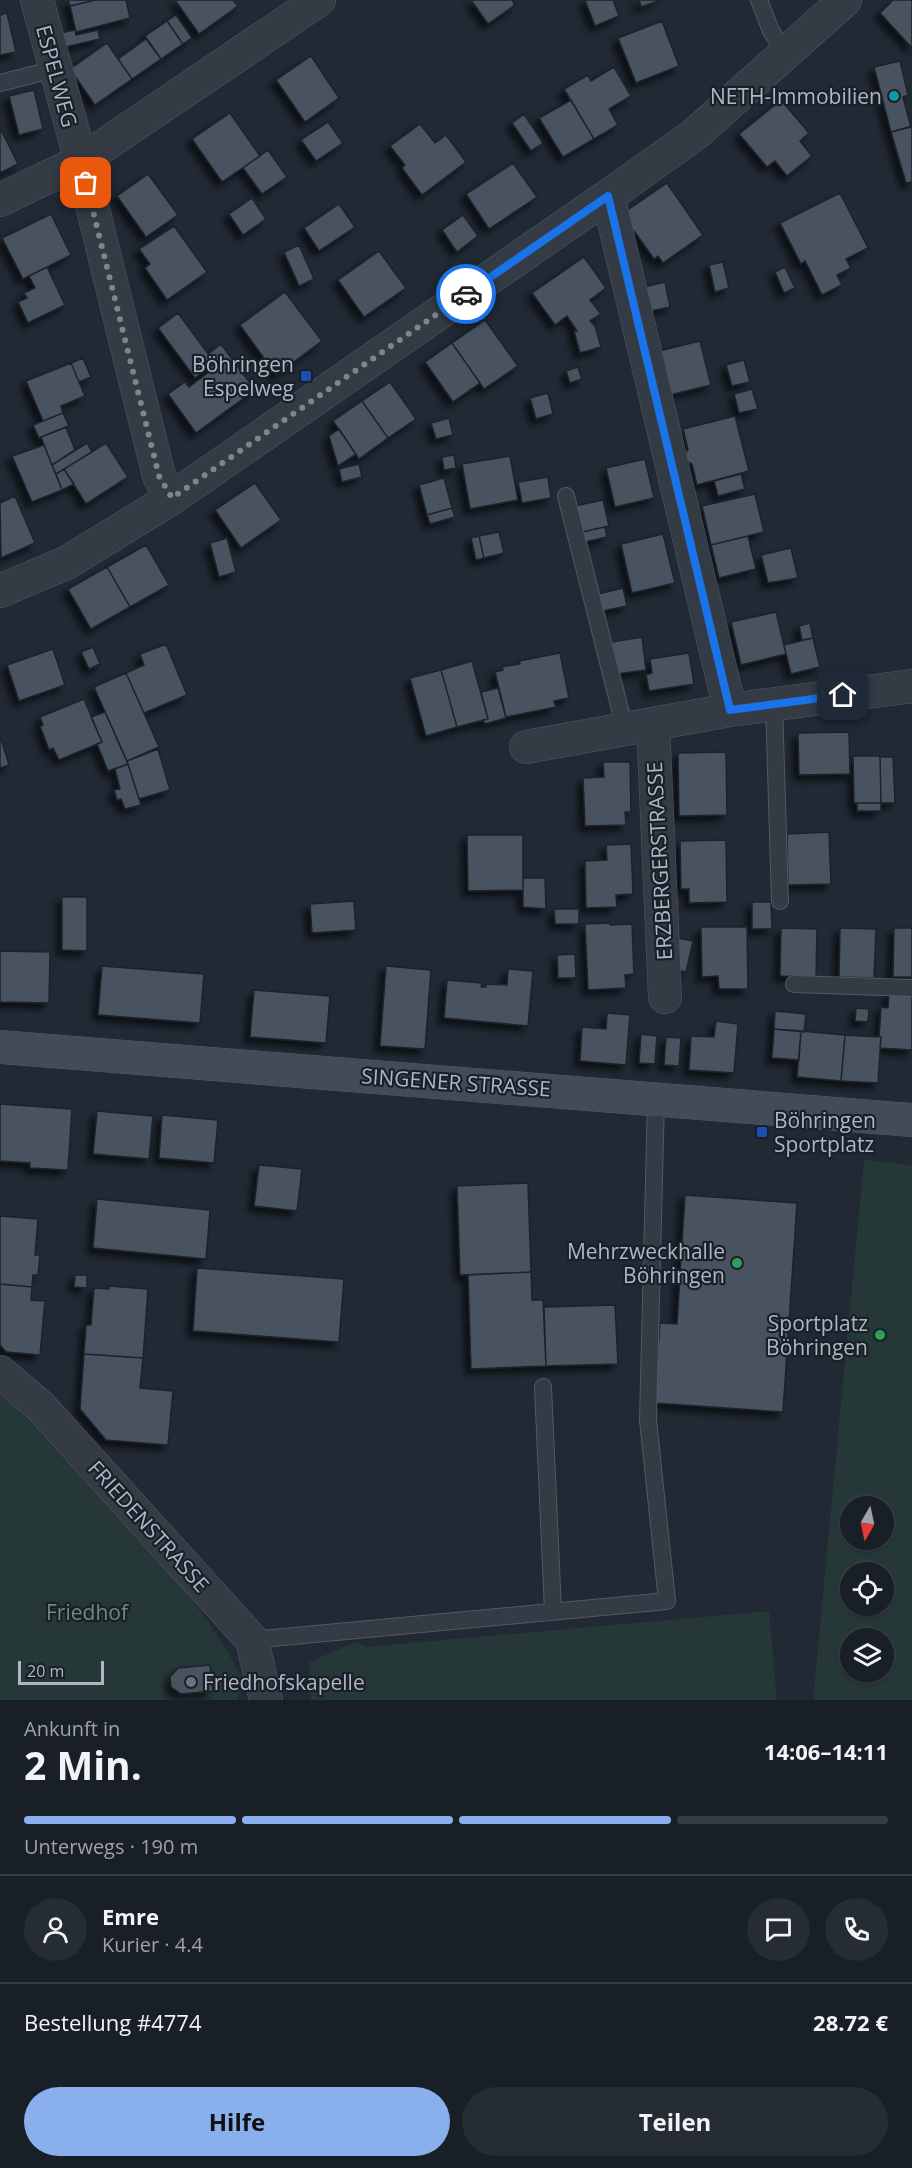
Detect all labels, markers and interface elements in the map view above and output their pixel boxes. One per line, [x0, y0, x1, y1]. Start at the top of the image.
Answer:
street label: ESPELWEG [30, 22, 84, 130]
place label: NETH-Immobilien [710, 82, 882, 110]
marker: NETH-Immobilien [887, 89, 901, 103]
pin [60, 157, 111, 208]
icon: bag [69, 166, 102, 199]
courier [436, 264, 496, 324]
icon: car [450, 278, 483, 311]
place label: Böhringen Espelweg [192, 350, 294, 402]
marker: Böhringen Espelweg [299, 369, 313, 383]
pin [817, 669, 868, 720]
icon: home [826, 678, 859, 711]
street label: ERZBERGERSTRASSE [640, 761, 678, 961]
street label: SINGENER STRASSE [360, 1061, 552, 1103]
place label: Böhringen Sportplatz [774, 1106, 876, 1158]
marker: Böhringen Sportplatz [755, 1125, 769, 1139]
place label: Mehrzweckhalle Böhringen [567, 1237, 725, 1289]
marker: Mehrzweckhalle Böhringen [730, 1256, 744, 1270]
place label: Sportplatz Böhringen [766, 1309, 868, 1361]
marker: Sportplatz Böhringen [873, 1328, 887, 1342]
street label: FRIEDENSTRASSE [82, 1454, 216, 1598]
north arrow [840, 1496, 894, 1550]
map controls [840, 1496, 894, 1682]
button: locate [840, 1562, 894, 1616]
park label: Friedhof [46, 1598, 130, 1626]
button: layers [840, 1628, 894, 1682]
scale bar [18, 1658, 104, 1686]
text: 20 m [27, 1660, 64, 1682]
place label: Friedhofskapelle [203, 1668, 365, 1696]
marker: Friedhofskapelle [184, 1675, 198, 1689]
text: Ankunft in [24, 1715, 120, 1742]
text: 14:06–14:11 [764, 1736, 888, 1766]
text: 2 Min. [24, 1738, 142, 1791]
text: Unterwegs · 190 m [24, 1833, 198, 1860]
button: person [24, 1898, 87, 1961]
button: chat [747, 1898, 810, 1961]
button: phone [825, 1898, 888, 1961]
text: Emre [102, 1901, 159, 1931]
text: Kurier · 4.4 [102, 1931, 203, 1958]
text: Bestellung #4774 [24, 2007, 202, 2037]
text: 28.72 € [813, 2007, 888, 2037]
button: Hilfe [24, 2087, 450, 2156]
button: Teilen [462, 2087, 888, 2156]

